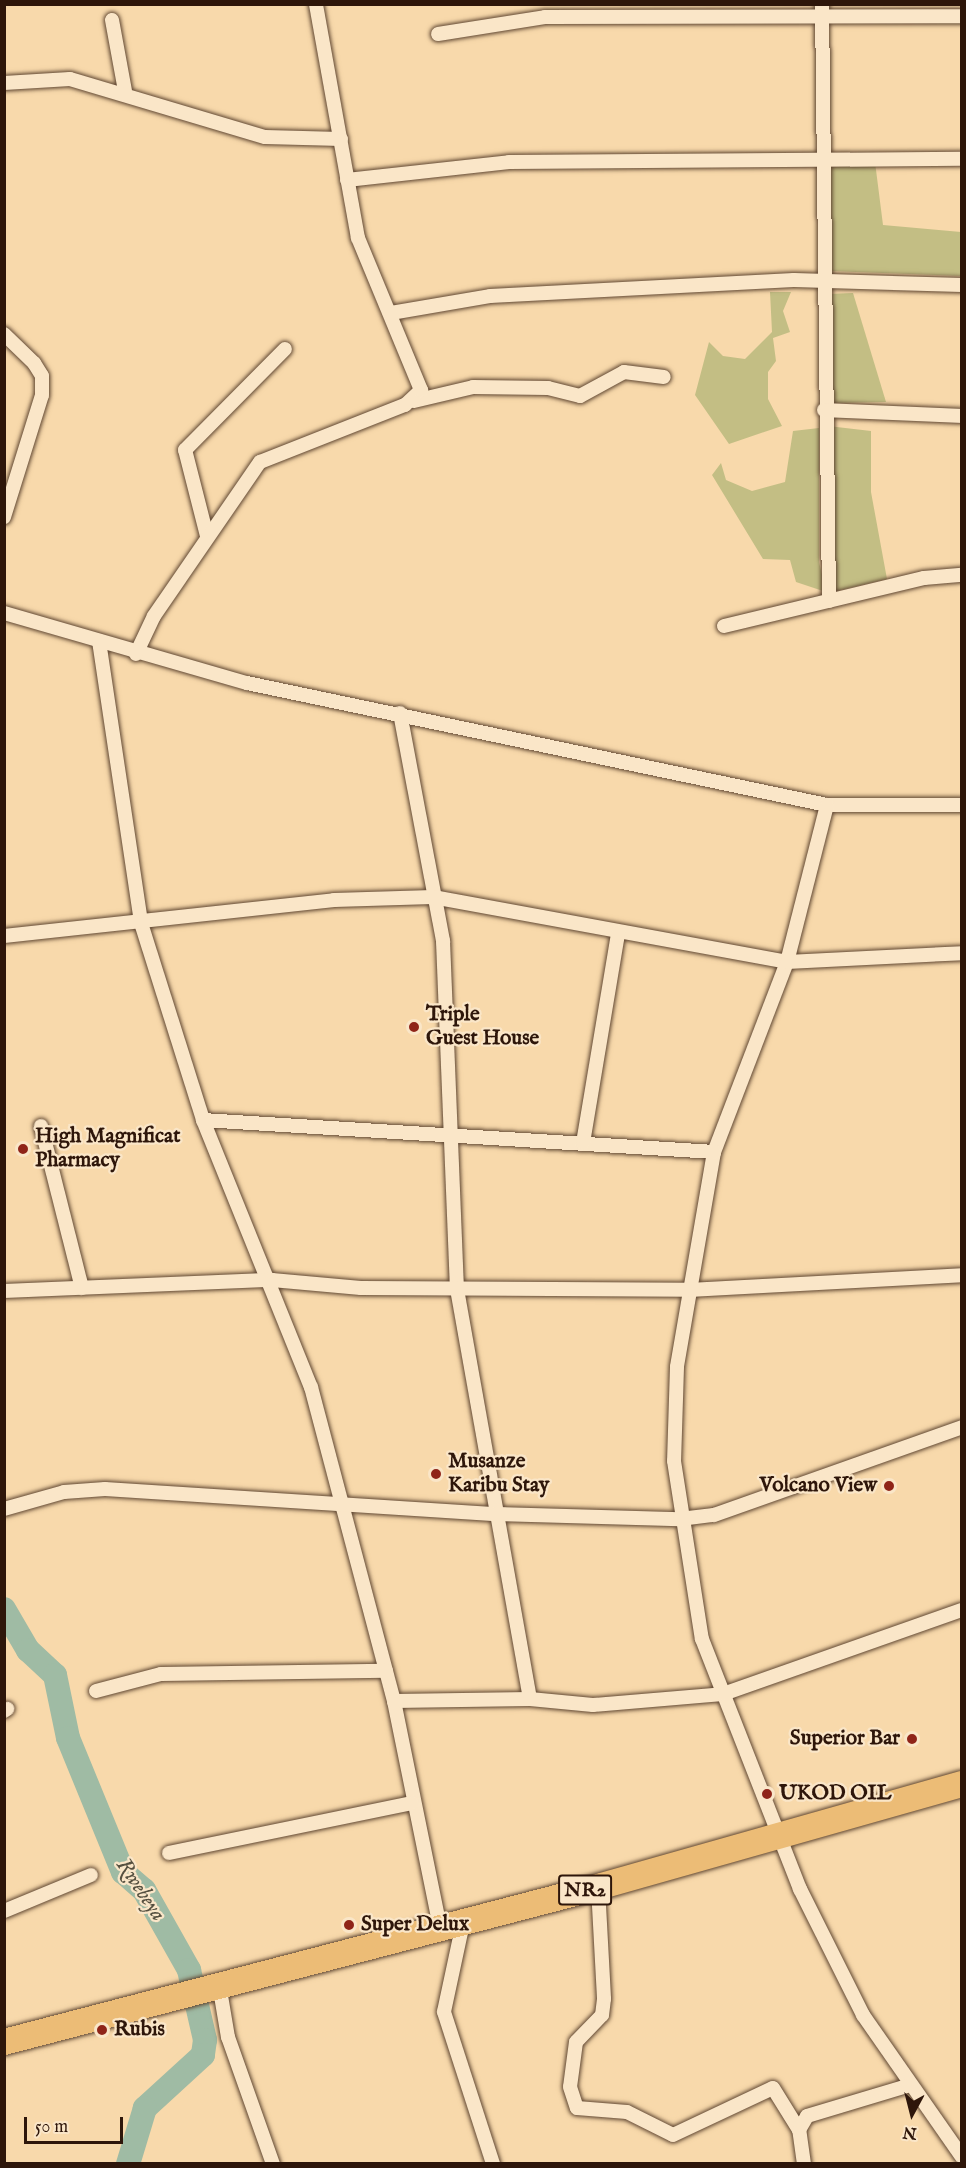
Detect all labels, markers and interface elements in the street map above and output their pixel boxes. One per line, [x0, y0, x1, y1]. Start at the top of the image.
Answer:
place label: Triple Guest House [426, 1002, 539, 1052]
marker: Triple Guest House [407, 1020, 421, 1034]
place label: High Magnificat Pharmacy [35, 1124, 180, 1174]
marker: High Magnificat Pharmacy [16, 1142, 30, 1156]
place label: Musanze Karibu Stay [448, 1449, 549, 1499]
marker: Musanze Karibu Stay [429, 1467, 443, 1481]
place label: Volcano View [760, 1473, 877, 1499]
marker: Volcano View [882, 1479, 896, 1493]
place label: Superior Bar [790, 1726, 900, 1752]
marker: Superior Bar [905, 1732, 919, 1746]
place label: UKOD OIL [779, 1781, 891, 1807]
marker: UKOD OIL [760, 1787, 774, 1801]
water label: Rwebeya [109, 1854, 171, 1926]
road number: NR2 [558, 1873, 612, 1907]
place label: Super Delux [361, 1912, 469, 1938]
marker: Super Delux [342, 1918, 356, 1932]
place label: Rubis [114, 2017, 165, 2043]
marker: Rubis [95, 2023, 109, 2037]
north arrow [882, 2084, 942, 2144]
scale bar [27, 2105, 126, 2143]
text: 50 m [35, 2116, 68, 2139]
text: N [902, 2121, 918, 2143]

